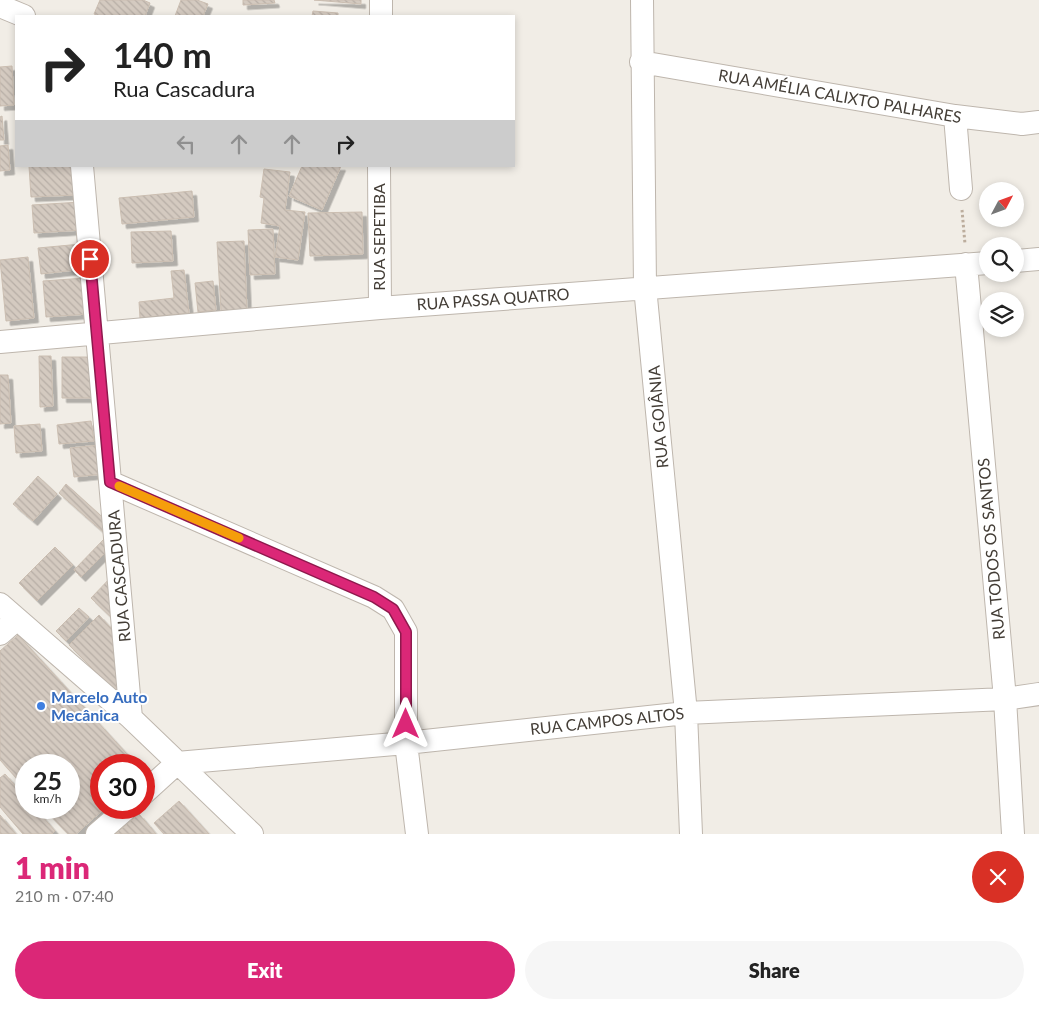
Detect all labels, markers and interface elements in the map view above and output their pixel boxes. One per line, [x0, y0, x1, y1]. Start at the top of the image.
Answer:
text: 140 m [113, 33, 212, 75]
icon: right [30, 35, 95, 100]
street label: RUA AMÉLIA CALIXTO PALHARES [717, 65, 963, 126]
text: Rua Cascadura [113, 75, 255, 102]
icon: left [172, 130, 200, 158]
icon: ahead [225, 130, 253, 158]
icon: ahead [278, 130, 306, 158]
icon: right [331, 130, 359, 158]
north arrow [979, 182, 1024, 228]
map controls [979, 182, 1024, 337]
street label: RUA SEPETIBA [369, 183, 388, 291]
button: search [979, 237, 1024, 282]
pin [69, 238, 111, 280]
icon: arrive [76, 245, 104, 273]
street label: RUA PASSA QUATRO [416, 284, 570, 313]
button: layers [979, 292, 1024, 337]
street label: RUA GOIÂNIA [644, 365, 671, 469]
street label: RUA TODOS OS SANTOS [973, 457, 1008, 641]
street label: RUA CASCADURA [103, 509, 134, 643]
place label: Marcelo Auto Mecânica [51, 687, 147, 724]
position arrow [379, 697, 431, 749]
marker: Marcelo Auto Mecânica [35, 700, 47, 712]
street label: RUA CAMPOS ALTOS [529, 703, 685, 738]
speed limit sign: 30 [90, 754, 155, 819]
text: 25 [33, 765, 62, 795]
text: km/h [33, 791, 62, 806]
text: 1 min [15, 849, 90, 885]
button: close [972, 851, 1024, 903]
text: 210 m · 07:40 [15, 886, 114, 905]
button: Exit [15, 941, 515, 999]
button: Share [525, 941, 1024, 999]

